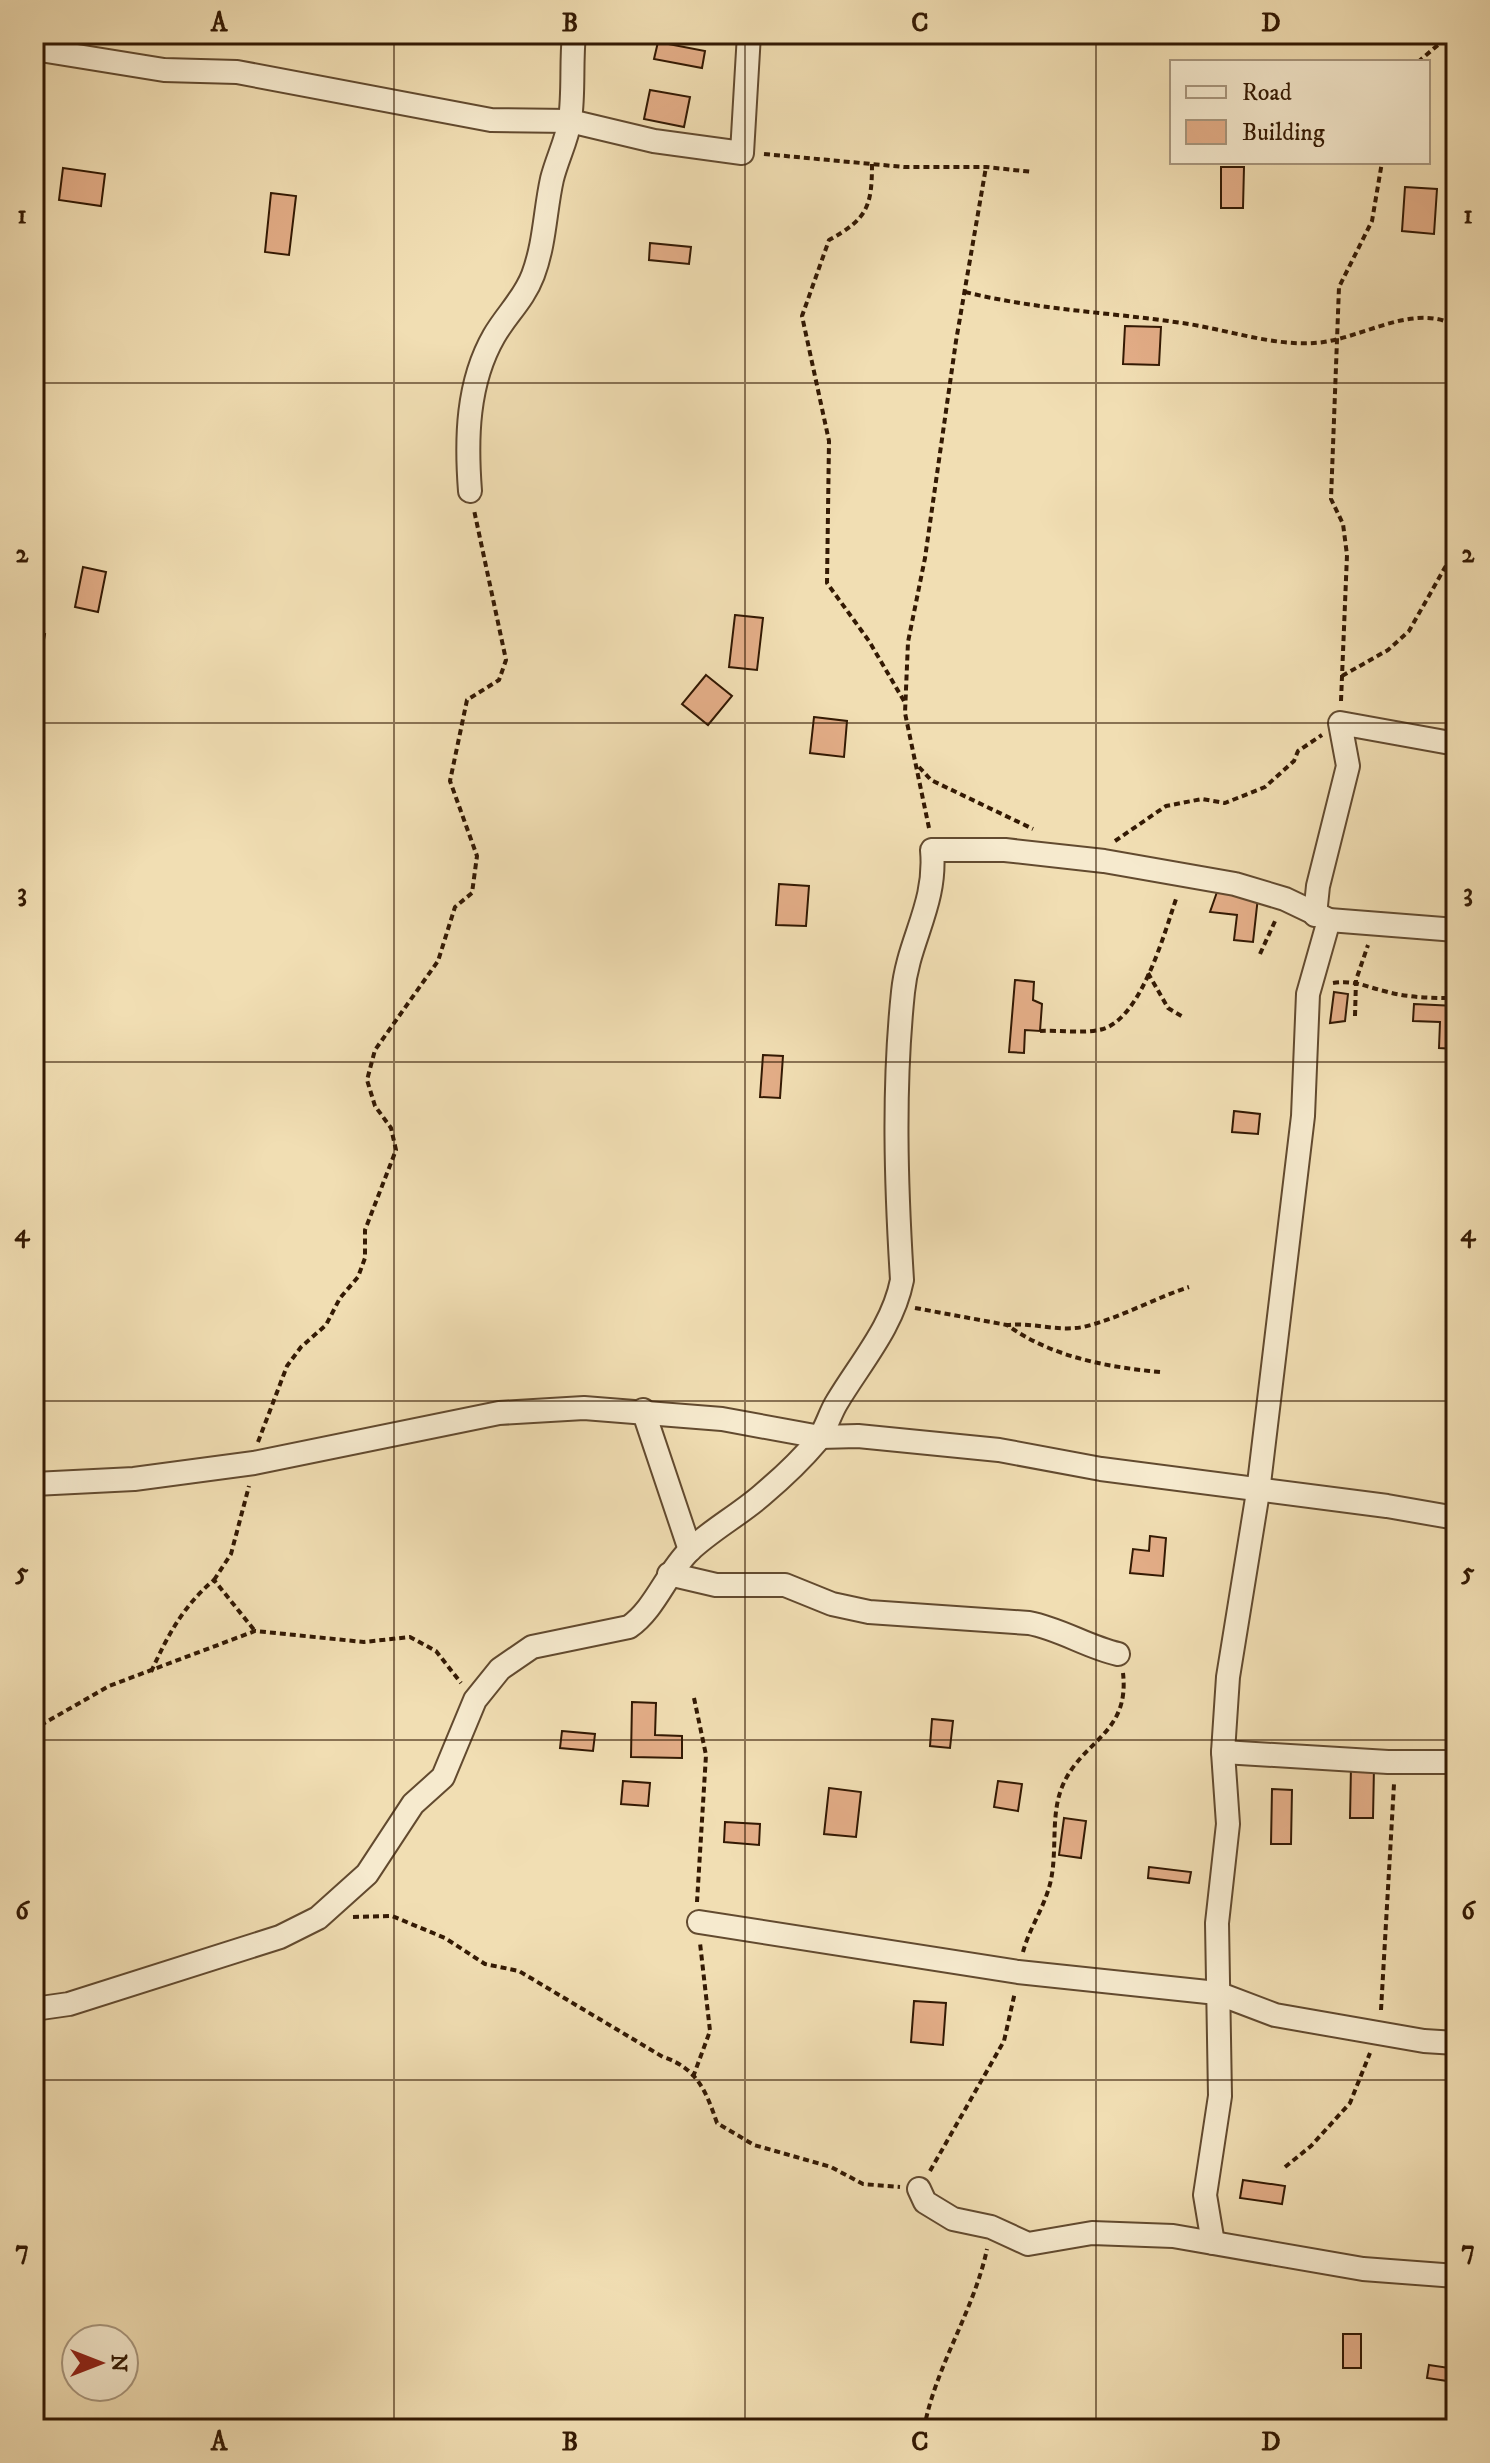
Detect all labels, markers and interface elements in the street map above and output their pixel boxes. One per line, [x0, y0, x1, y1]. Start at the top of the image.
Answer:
text: A [210, 7, 229, 40]
text: B [562, 7, 578, 40]
text: C [911, 7, 929, 40]
text: D [1261, 7, 1281, 40]
legend [1170, 60, 1430, 164]
text: Road [1242, 78, 1292, 108]
text: Building [1242, 118, 1325, 148]
text: 1 [17, 199, 27, 232]
text: 1 [1463, 199, 1473, 232]
text: 2 [16, 538, 30, 571]
text: 2 [1462, 538, 1476, 571]
text: 3 [17, 877, 27, 910]
text: 3 [1463, 877, 1473, 910]
text: 4 [15, 1217, 31, 1250]
text: 4 [1461, 1217, 1477, 1250]
text: 5 [15, 1556, 29, 1589]
text: 5 [1461, 1556, 1475, 1589]
text: 6 [15, 1895, 30, 1928]
text: 6 [1461, 1895, 1476, 1928]
text: 7 [15, 2234, 29, 2267]
text: 7 [1461, 2234, 1475, 2267]
north arrow [60, 2323, 140, 2403]
text: N [105, 2354, 132, 2372]
text: A [210, 2426, 229, 2459]
text: B [562, 2426, 578, 2459]
text: C [911, 2426, 929, 2459]
text: D [1261, 2426, 1281, 2459]

